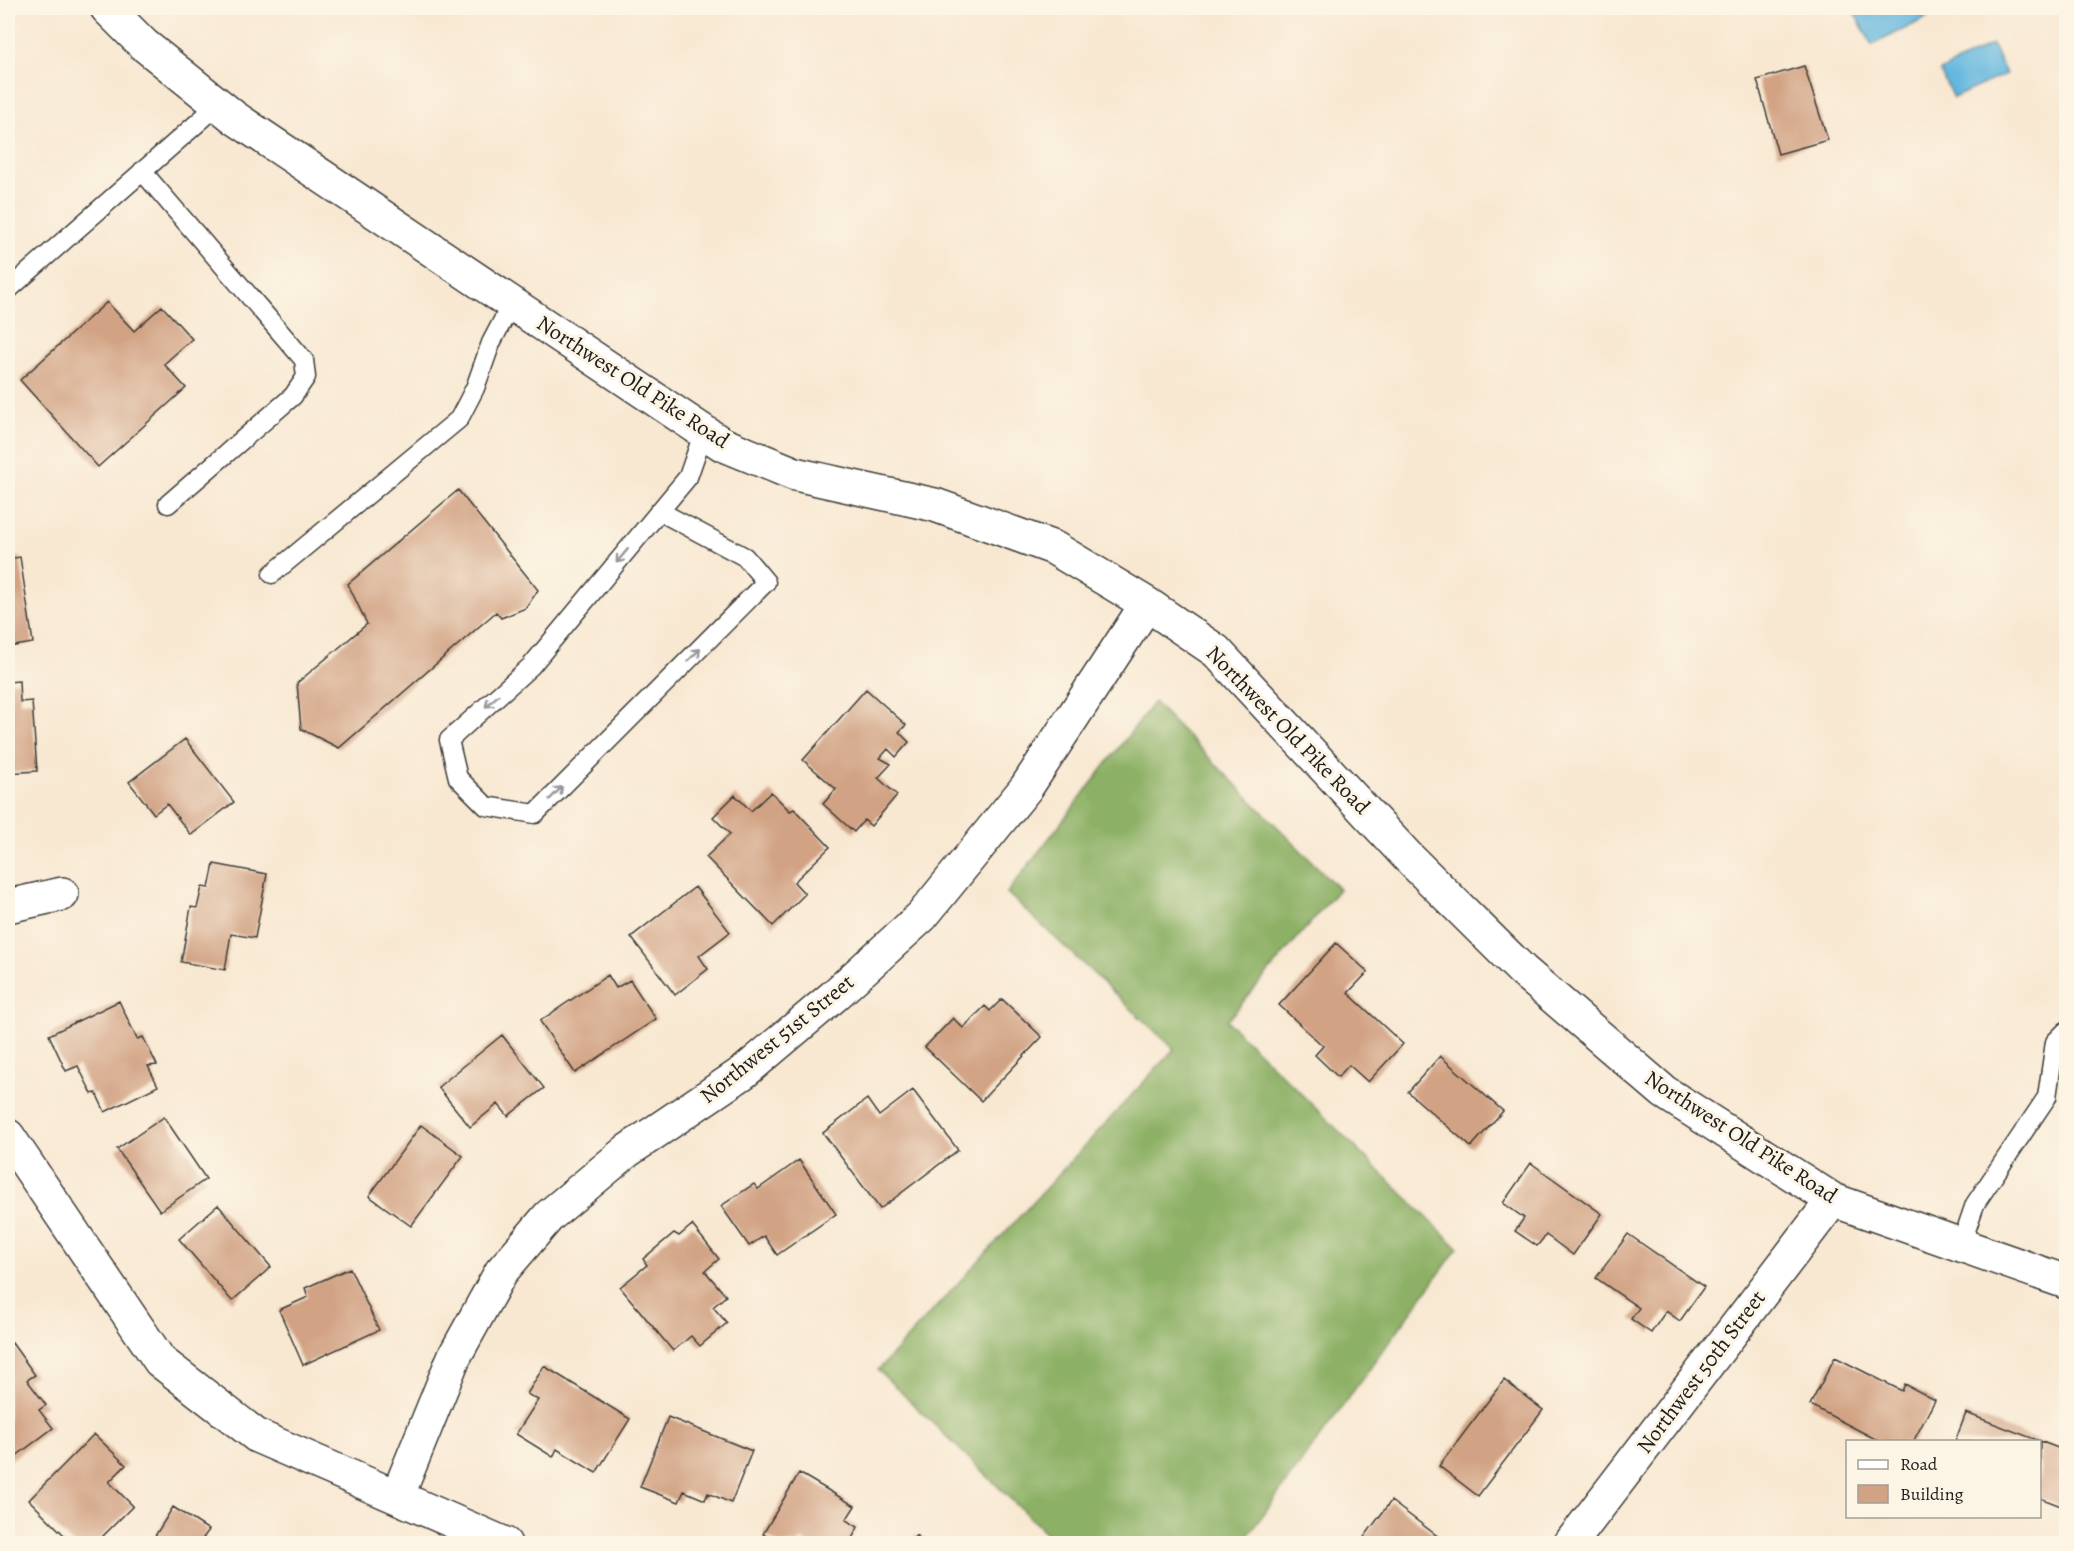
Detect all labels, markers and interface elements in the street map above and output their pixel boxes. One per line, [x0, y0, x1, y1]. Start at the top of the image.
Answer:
street label: Northwest Old Pike Road [531, 308, 735, 456]
one-way arrow [615, 548, 629, 563]
street label: Northwest Old Pike Road [1199, 639, 1377, 821]
one-way arrow [686, 648, 701, 663]
one-way arrow [485, 694, 500, 708]
one-way arrow [549, 786, 563, 801]
street label: Northwest 51st Street [694, 967, 860, 1111]
street label: Northwest Old Pike Road [1639, 1063, 1843, 1211]
street label: Northwest 50th Street [1630, 1284, 1772, 1460]
legend [1846, 1440, 2041, 1518]
text: Road [1900, 1452, 1938, 1476]
text: Building [1900, 1482, 1964, 1506]

